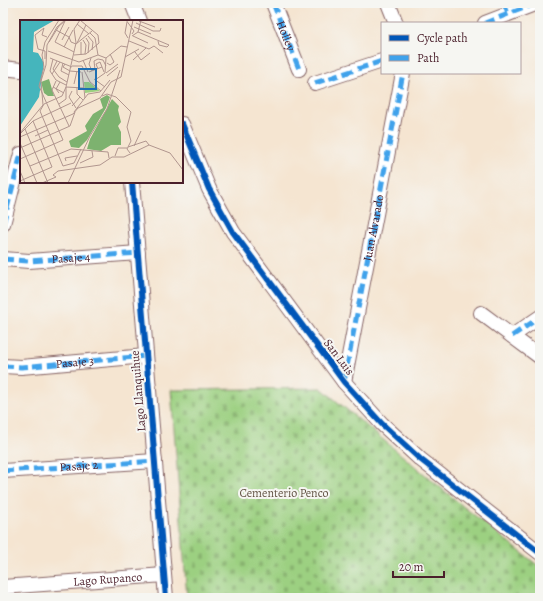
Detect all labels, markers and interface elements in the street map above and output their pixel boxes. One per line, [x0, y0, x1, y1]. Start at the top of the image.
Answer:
street label: Holley [273, 18, 299, 54]
inset map [20, 20, 183, 183]
legend [381, 22, 521, 74]
text: Cycle path [417, 30, 468, 46]
text: Path [417, 50, 440, 66]
street label: Juan Alvarado [359, 193, 388, 262]
street label: Pasaje 4 [51, 248, 91, 267]
street label: San Luis [320, 336, 358, 379]
street label: Lago Llanquihue [126, 350, 150, 432]
street label: Pasaje 3 [55, 353, 94, 372]
street label: Pasaje 2 [59, 457, 99, 475]
park label: Cementerio Penco [239, 485, 329, 501]
scale bar [393, 553, 444, 579]
text: 20 m [399, 559, 423, 575]
street label: Lago Rupanco [73, 569, 143, 590]

